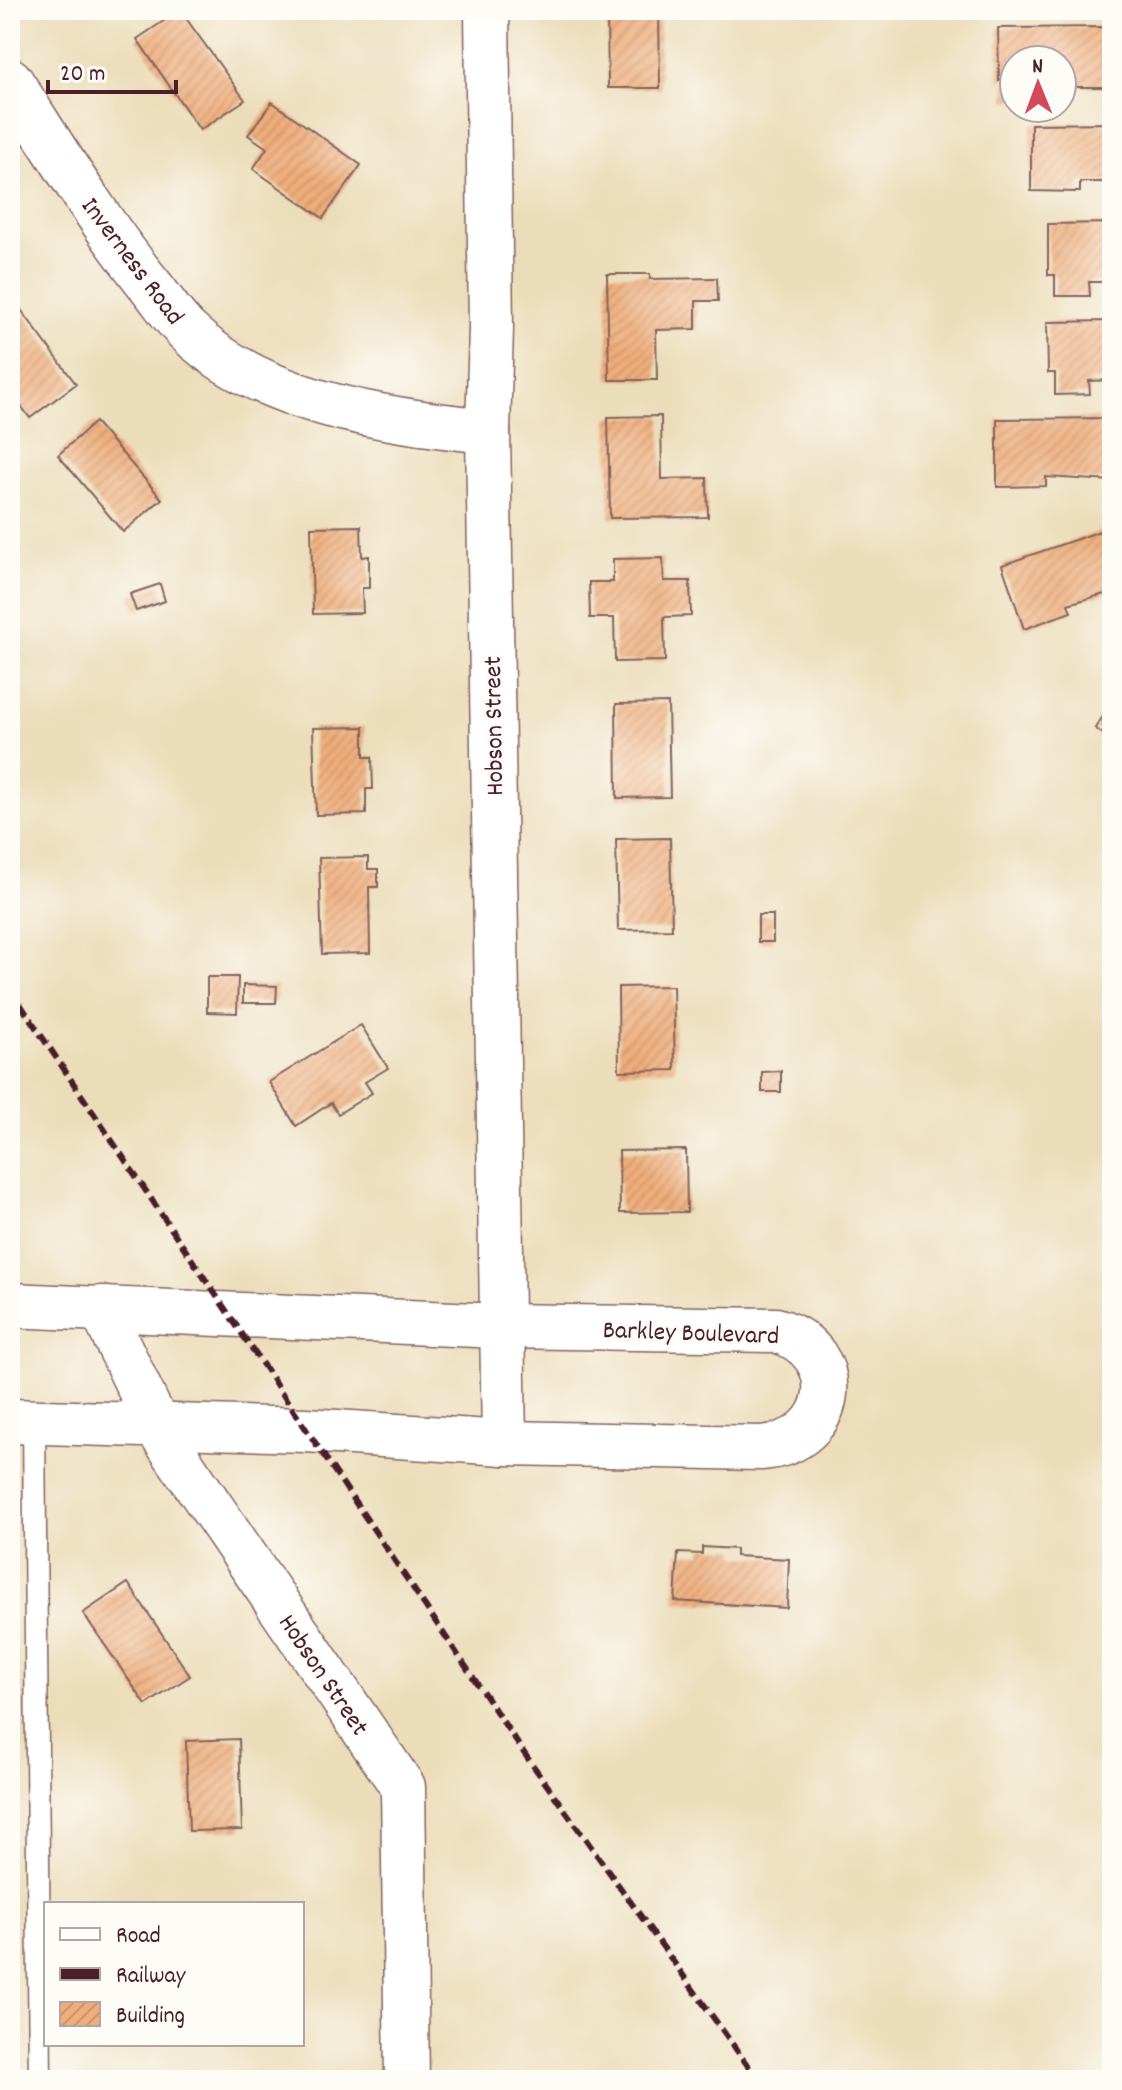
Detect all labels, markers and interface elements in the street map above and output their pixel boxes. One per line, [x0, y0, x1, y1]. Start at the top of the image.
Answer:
scale bar [48, 44, 176, 94]
north arrow [998, 44, 1078, 124]
text: N [1032, 52, 1044, 83]
text: 20 m [60, 58, 106, 92]
street label: Inverness Road [71, 190, 192, 334]
street label: Hobson Street [476, 655, 515, 796]
street label: Barkley Boulevard [602, 1313, 780, 1356]
street label: Hobson Street [268, 1608, 377, 1745]
legend [44, 1902, 304, 2046]
text: Road [116, 1920, 161, 1954]
text: Railway [116, 1960, 187, 1994]
text: Building [116, 2000, 185, 2034]

